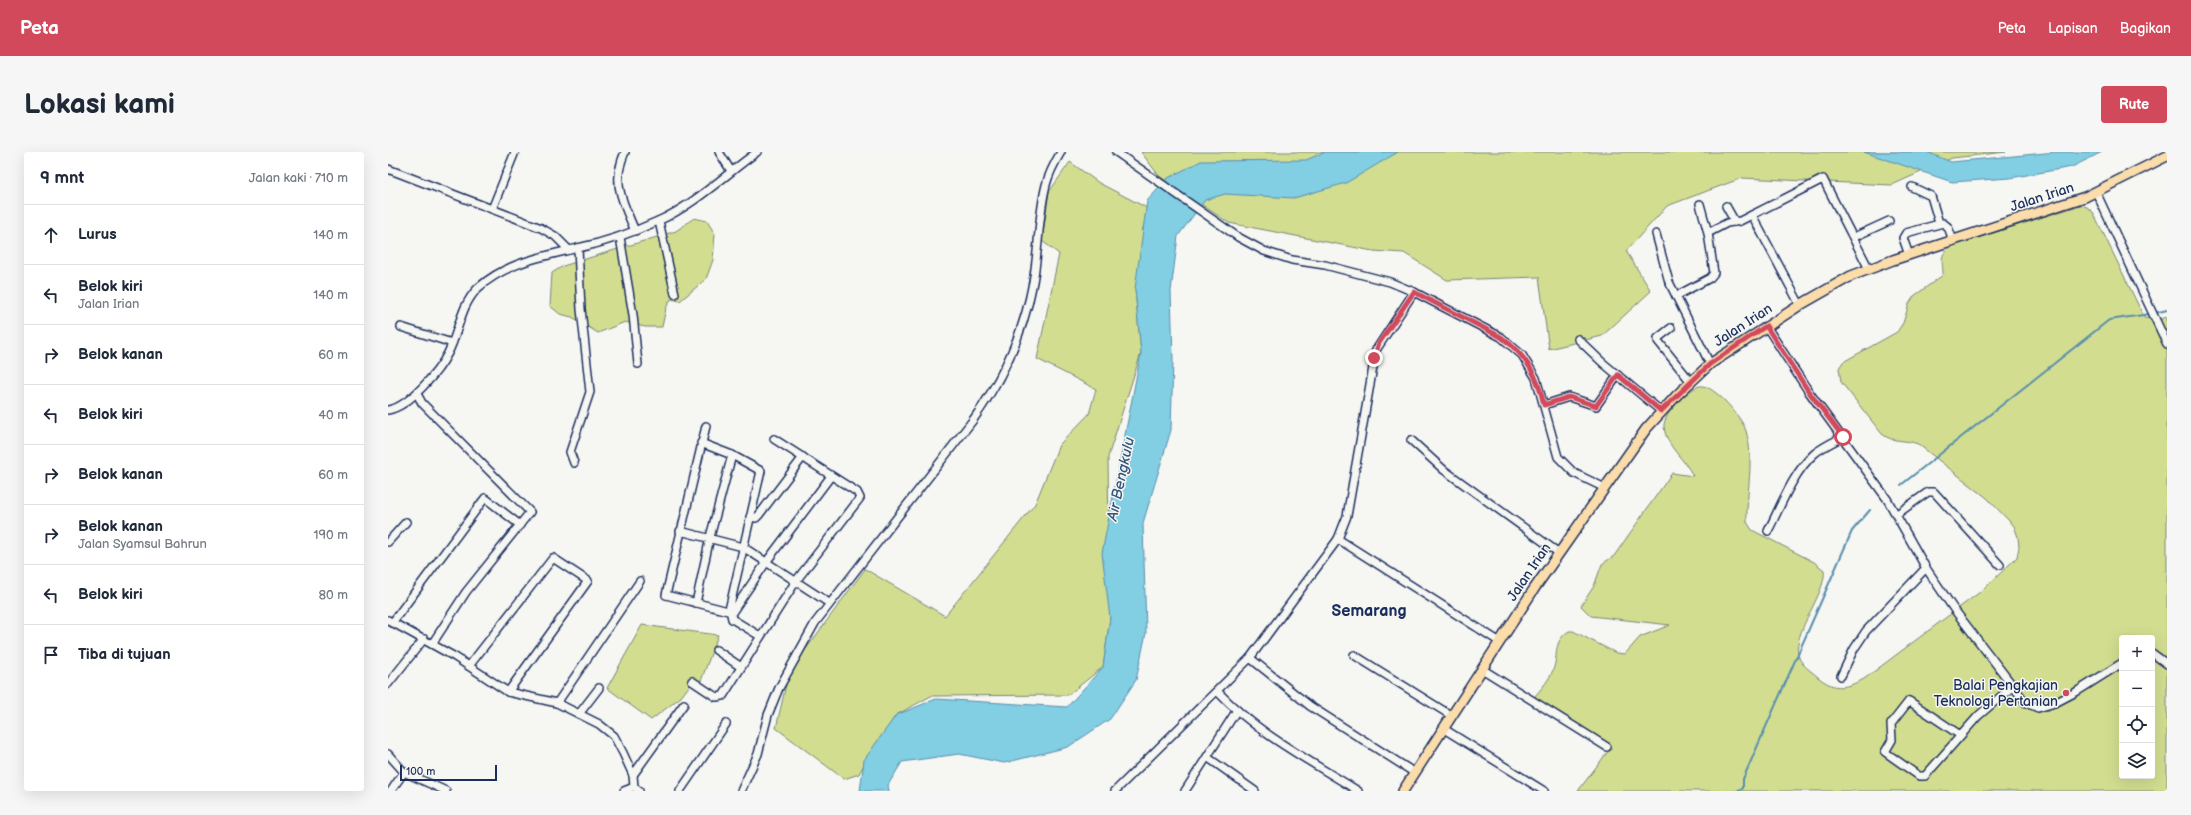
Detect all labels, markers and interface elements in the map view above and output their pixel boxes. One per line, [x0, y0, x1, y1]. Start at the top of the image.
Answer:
text: Peta [20, 17, 59, 40]
text: Peta [1998, 20, 2026, 37]
text: Lapisan [2048, 20, 2098, 37]
text: Bagikan [2120, 20, 2171, 37]
button: Rute [2101, 86, 2167, 123]
text: Lokasi kami [24, 88, 175, 121]
text: 9 mnt [40, 168, 84, 188]
text: Jalan kaki · 710 m [249, 170, 348, 186]
street label: Jalan Irian [2008, 179, 2076, 215]
icon: ahead [40, 224, 62, 246]
text: Lurus [78, 225, 117, 244]
text: 140 m [313, 227, 348, 243]
text: Belok kiri [78, 277, 143, 296]
icon: left [40, 284, 62, 306]
text: 140 m [313, 287, 348, 303]
text: Jalan Irian [78, 296, 139, 312]
street label: Jalan Irian [1711, 300, 1775, 350]
icon: right [40, 344, 62, 366]
text: Belok kanan [78, 345, 163, 364]
text: 60 m [318, 347, 348, 363]
route end [1365, 349, 1383, 367]
icon: left [40, 404, 62, 426]
text: Belok kiri [78, 405, 143, 424]
text: 40 m [318, 407, 348, 423]
route start [1834, 428, 1852, 446]
water label: Air Bengkulu [1103, 435, 1139, 524]
icon: right [40, 464, 62, 486]
text: Belok kanan [78, 465, 163, 484]
text: 60 m [318, 467, 348, 483]
text: Belok kanan [78, 517, 163, 536]
icon: right [40, 524, 62, 546]
text: 190 m [314, 527, 348, 543]
text: Jalan Syamsul Bahrun [78, 536, 207, 552]
street label: Jalan Irian [1503, 540, 1555, 604]
icon: left [40, 584, 62, 606]
text: Belok kiri [78, 585, 143, 604]
text: 80 m [319, 587, 348, 603]
district label: Semarang [1332, 602, 1406, 621]
map controls [2119, 635, 2155, 779]
button: + [2119, 635, 2155, 671]
icon: arrive [40, 644, 62, 666]
text: Tiba di tujuan [78, 645, 171, 664]
button: − [2119, 671, 2155, 707]
place label: Balai Pengkajian Teknologi Pertanian [1933, 677, 2058, 710]
marker: Balai Pengkajian Teknologi Pertanian [2061, 688, 2071, 698]
button: locate [2119, 707, 2155, 743]
button: layers [2119, 743, 2155, 779]
scale bar [400, 763, 497, 782]
text: 100 m [406, 765, 435, 778]

